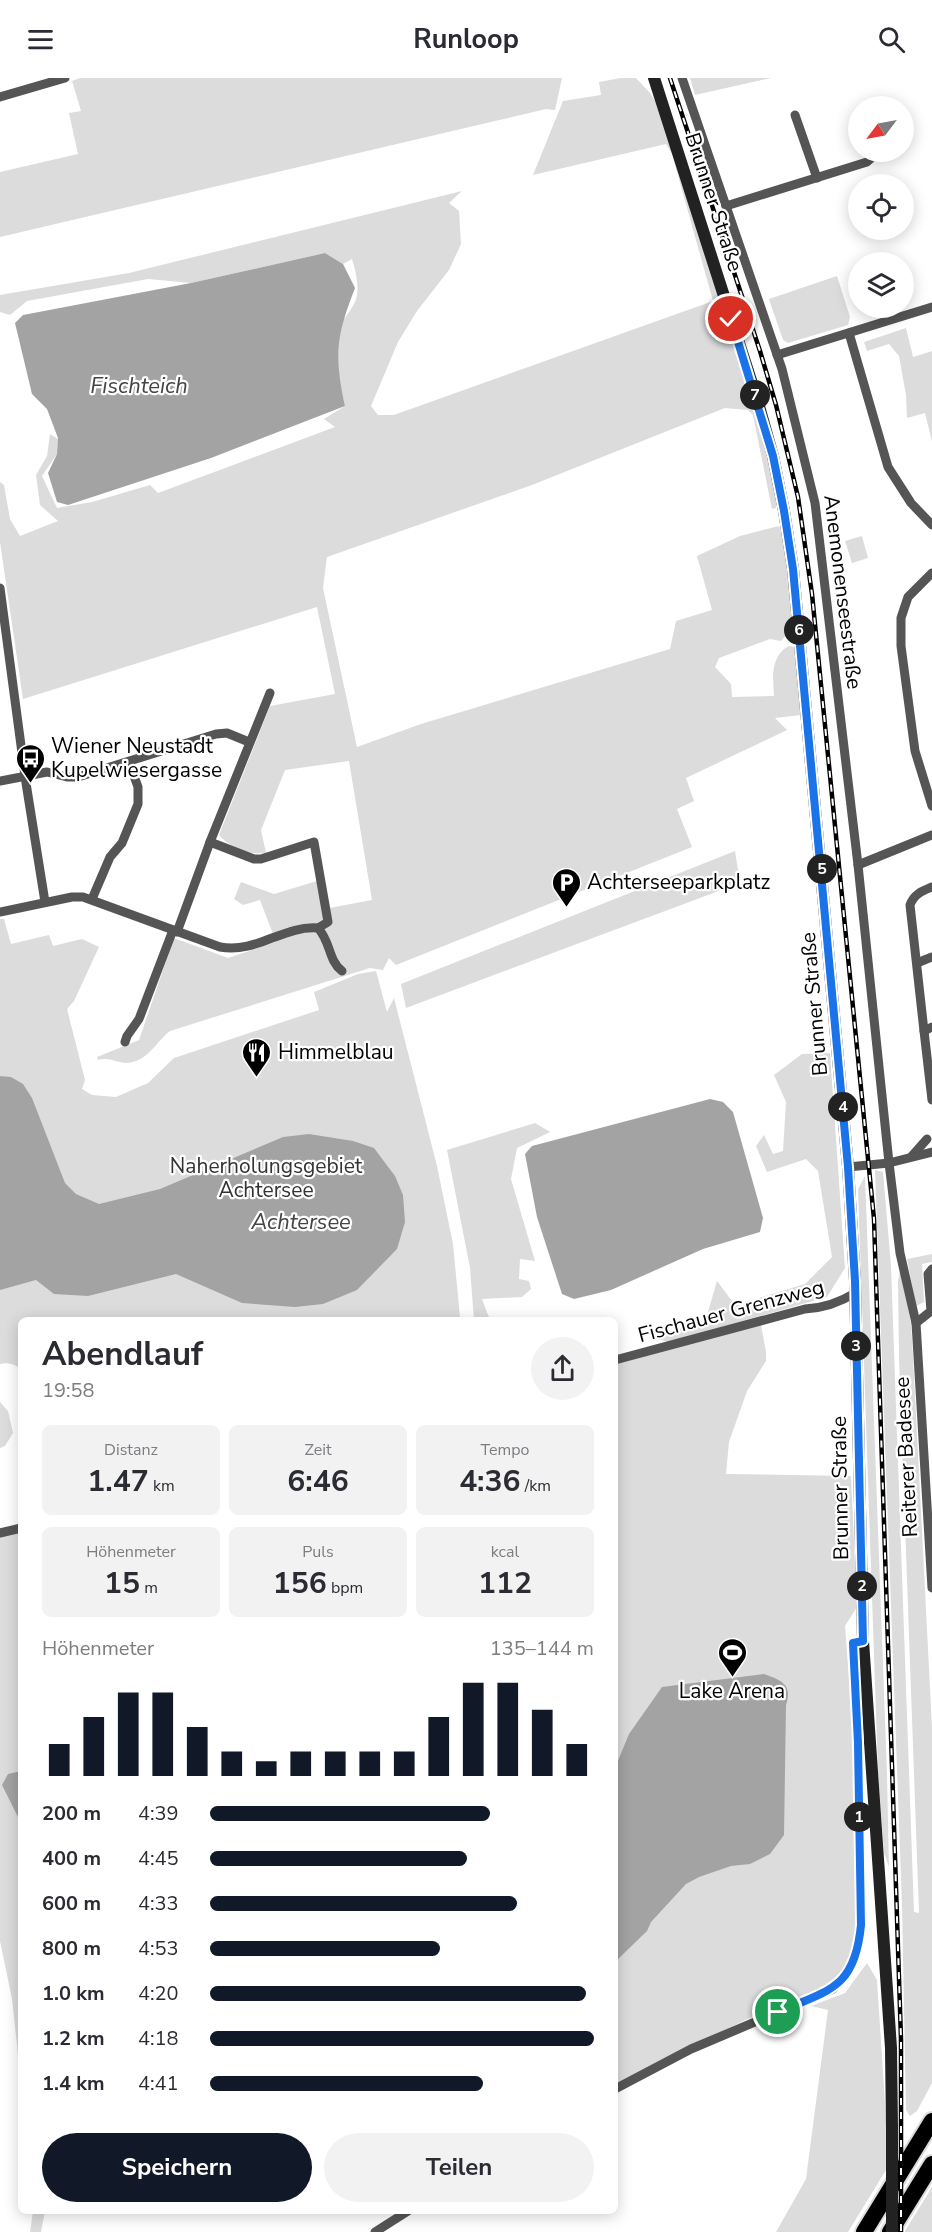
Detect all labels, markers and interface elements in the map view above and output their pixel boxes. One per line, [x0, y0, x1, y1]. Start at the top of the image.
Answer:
text: Runloop [413, 21, 519, 58]
icon: menu [24, 23, 57, 56]
icon: search [875, 23, 908, 56]
north arrow [848, 96, 914, 162]
map controls [848, 96, 914, 318]
street label: Brunner Straße [678, 129, 750, 275]
button: locate [848, 174, 914, 240]
button: layers [848, 252, 914, 318]
pin [705, 293, 756, 344]
icon: check [714, 302, 747, 335]
water label: Fischteich [90, 371, 188, 401]
pin: 7 [740, 380, 770, 410]
text: 7 [750, 384, 760, 406]
street label: Anemonenseestraße [817, 493, 869, 691]
pin: 6 [784, 615, 814, 645]
text: 6 [794, 619, 804, 641]
place label: Wiener Neustadt Kupelwiesergasse [51, 732, 222, 784]
bus stop icon: Wiener Neustadt Kupelwiesergasse [14, 742, 46, 784]
pin: 5 [807, 854, 837, 884]
text: 5 [817, 858, 827, 880]
parking icon: Achterseeparkplatz [550, 866, 582, 908]
place label: Achterseeparkplatz [587, 868, 770, 896]
street label: Brunner Straße [794, 931, 834, 1077]
restaurant icon: Himmelblau [241, 1036, 273, 1078]
place label: Himmelblau [278, 1038, 394, 1066]
pin: 4 [828, 1092, 858, 1122]
text: 4 [838, 1096, 848, 1118]
park label: Naherholungsgebiet Achtersee [170, 1152, 363, 1204]
water label: Achtersee [250, 1207, 351, 1237]
street label: Fischauer Grenzweg [635, 1273, 827, 1349]
pin: 3 [841, 1331, 871, 1361]
text: Abendlauf [42, 1332, 203, 1377]
text: 3 [851, 1335, 861, 1357]
button: share [531, 1337, 594, 1400]
street label: Reiterer Badesee [888, 1376, 924, 1538]
text: 19:58 [42, 1377, 95, 1404]
street label: Brunner Straße [825, 1416, 855, 1560]
text: Distanz [104, 1439, 158, 1461]
text: Zeit [304, 1439, 332, 1461]
text: Tempo [481, 1439, 529, 1461]
text: 1.47 [87, 1461, 149, 1502]
text: 6:46 [287, 1461, 349, 1502]
text: 4:36 [459, 1461, 521, 1502]
text: km [149, 1475, 175, 1497]
text: /km [521, 1475, 551, 1497]
text: Höhenmeter [86, 1541, 176, 1563]
text: Puls [302, 1541, 334, 1563]
text: kcal [491, 1541, 519, 1563]
text: 15 [104, 1563, 140, 1604]
text: 156 [273, 1563, 327, 1604]
text: 112 [478, 1563, 532, 1604]
pin: 2 [847, 1571, 877, 1601]
text: 2 [857, 1575, 867, 1597]
text: m [140, 1577, 158, 1599]
text: bpm [327, 1577, 363, 1599]
text: Höhenmeter [42, 1635, 154, 1662]
text: 135–144 m [490, 1635, 594, 1662]
sports icon: Lake Arena [716, 1636, 748, 1678]
place label: Lake Arena [679, 1677, 785, 1705]
text: 200 m [42, 1800, 101, 1827]
text: 4:39 [138, 1800, 179, 1827]
pin: 1 [844, 1802, 874, 1832]
text: 1 [854, 1806, 864, 1828]
text: 400 m [42, 1845, 101, 1872]
text: 4:45 [138, 1845, 179, 1872]
text: 600 m [42, 1890, 101, 1917]
text: 4:33 [138, 1890, 179, 1917]
text: 800 m [42, 1935, 101, 1962]
text: 4:53 [138, 1935, 179, 1962]
text: 1.0 km [42, 1980, 105, 2007]
text: 4:20 [138, 1980, 179, 2007]
pin [752, 1986, 803, 2037]
icon: arrive [761, 1995, 794, 2028]
text: 1.2 km [42, 2025, 105, 2052]
text: 4:18 [138, 2025, 179, 2052]
text: 1.4 km [42, 2070, 105, 2097]
text: 4:41 [138, 2070, 179, 2097]
button: Speichern [42, 2133, 312, 2202]
button: Teilen [324, 2133, 594, 2202]

